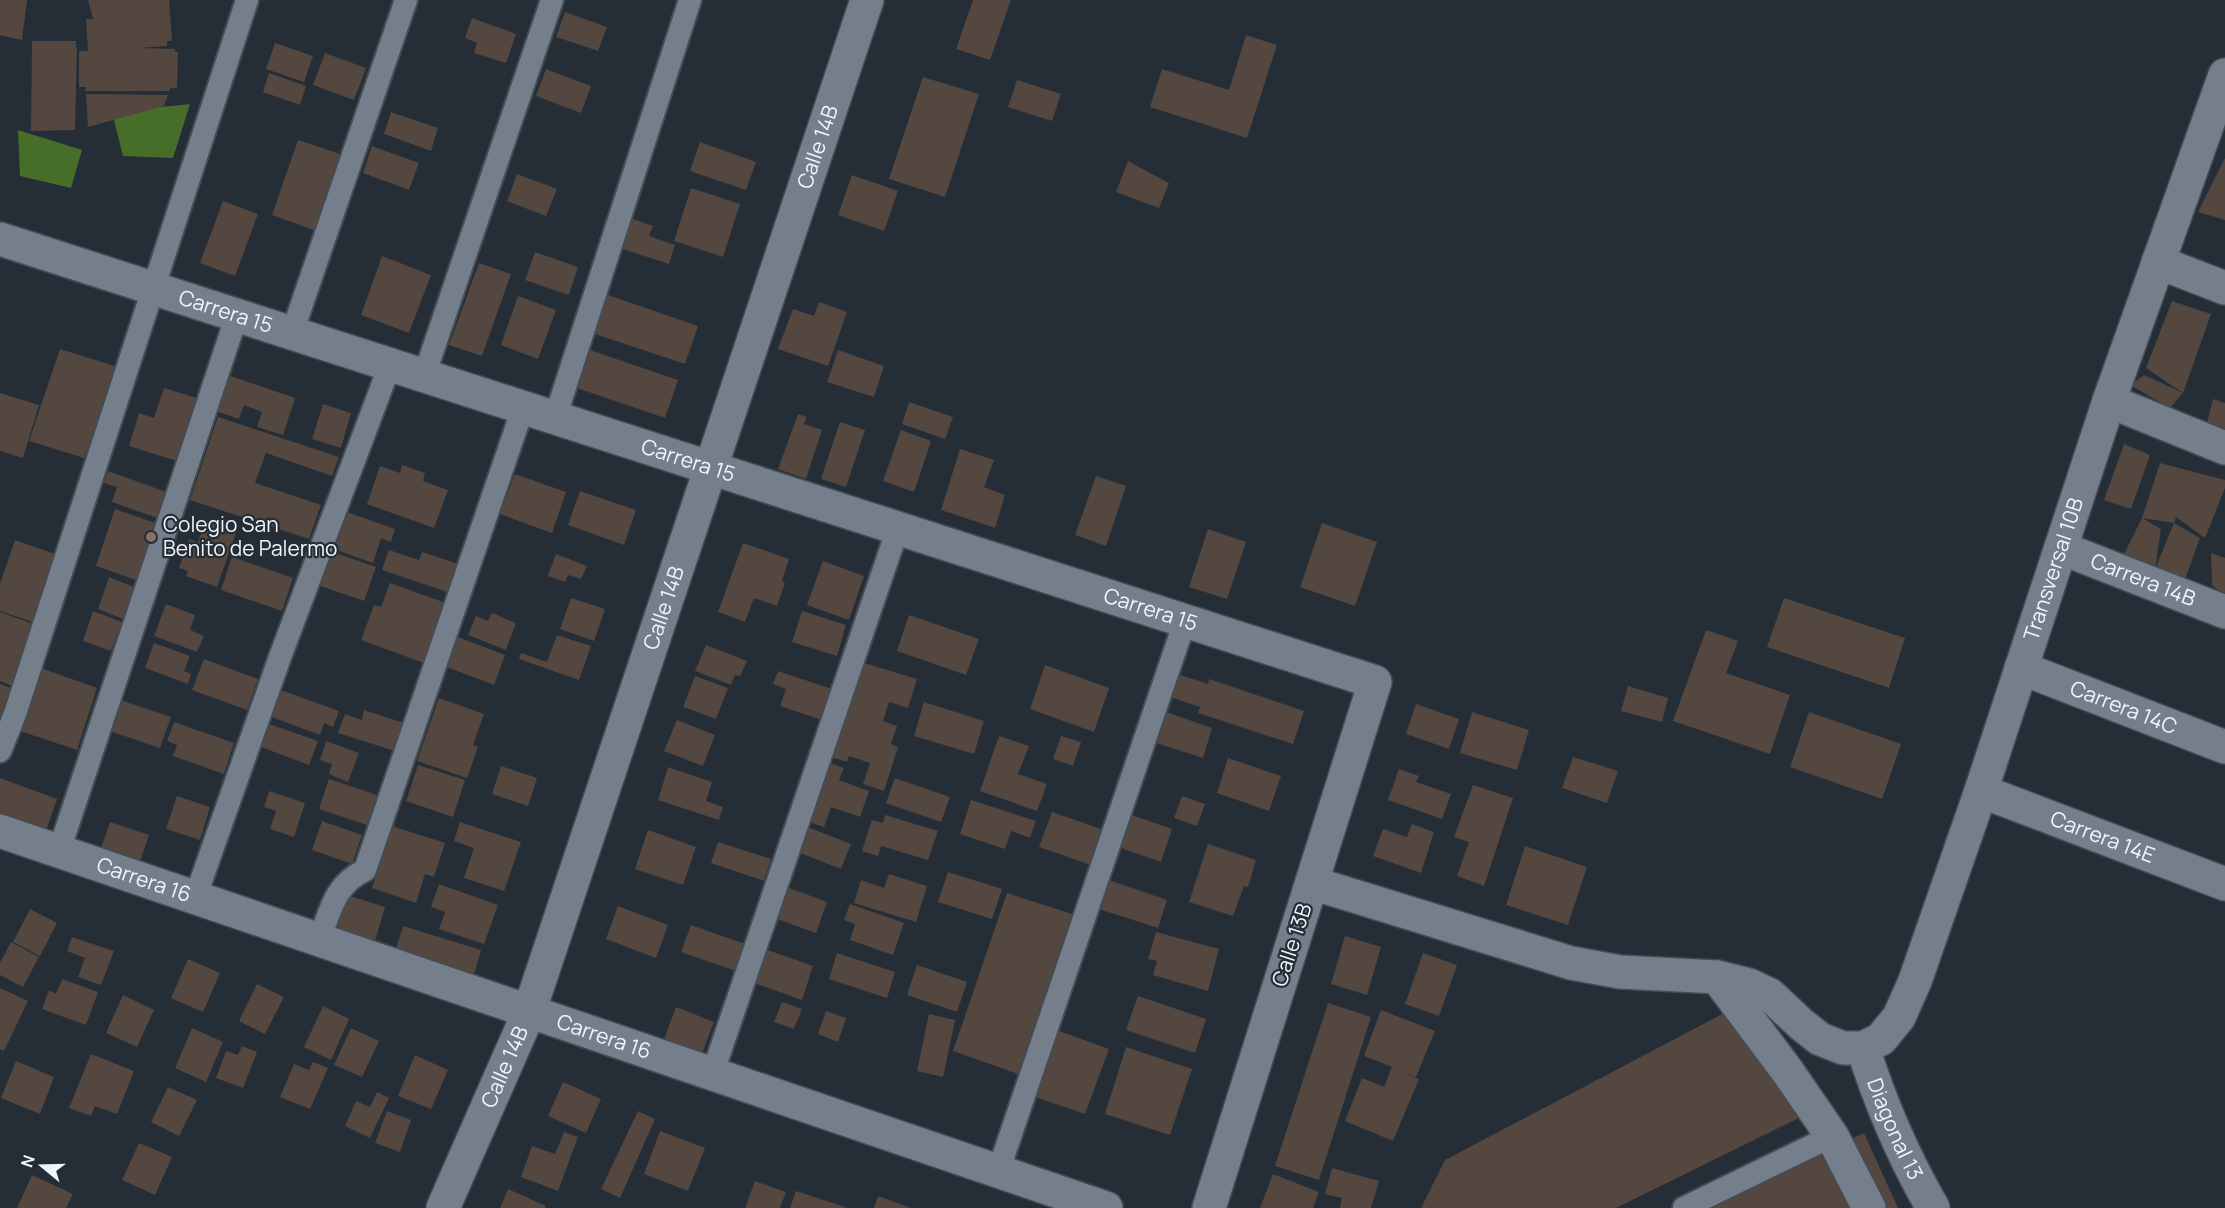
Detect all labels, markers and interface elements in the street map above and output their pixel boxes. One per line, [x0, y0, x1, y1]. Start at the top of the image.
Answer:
street label: Calle 14B [790, 101, 844, 192]
street label: Carrera 15 [175, 282, 276, 339]
street label: Carrera 15 [638, 432, 739, 488]
street label: Transversal 10B [2016, 494, 2089, 644]
place label: Colegio San Benito de Palermo [163, 510, 338, 562]
marker: Colegio San Benito de Palermo [144, 530, 158, 544]
street label: Carrera 14B [2087, 546, 2200, 612]
street label: Calle 14B [636, 562, 690, 653]
street label: Carrera 15 [1100, 581, 1202, 637]
street label: Carrera 14C [2066, 673, 2181, 740]
street label: Carrera 14E [2047, 804, 2159, 869]
street label: Carrera 16 [93, 850, 195, 908]
street label: Calle 13B [1264, 900, 1318, 990]
street label: Carrera 16 [553, 1007, 655, 1065]
street label: Calle 14B [474, 1021, 534, 1112]
street label: Diagonal 13 [1861, 1074, 1930, 1184]
north arrow [12, 1136, 72, 1196]
text: N [16, 1152, 40, 1170]

